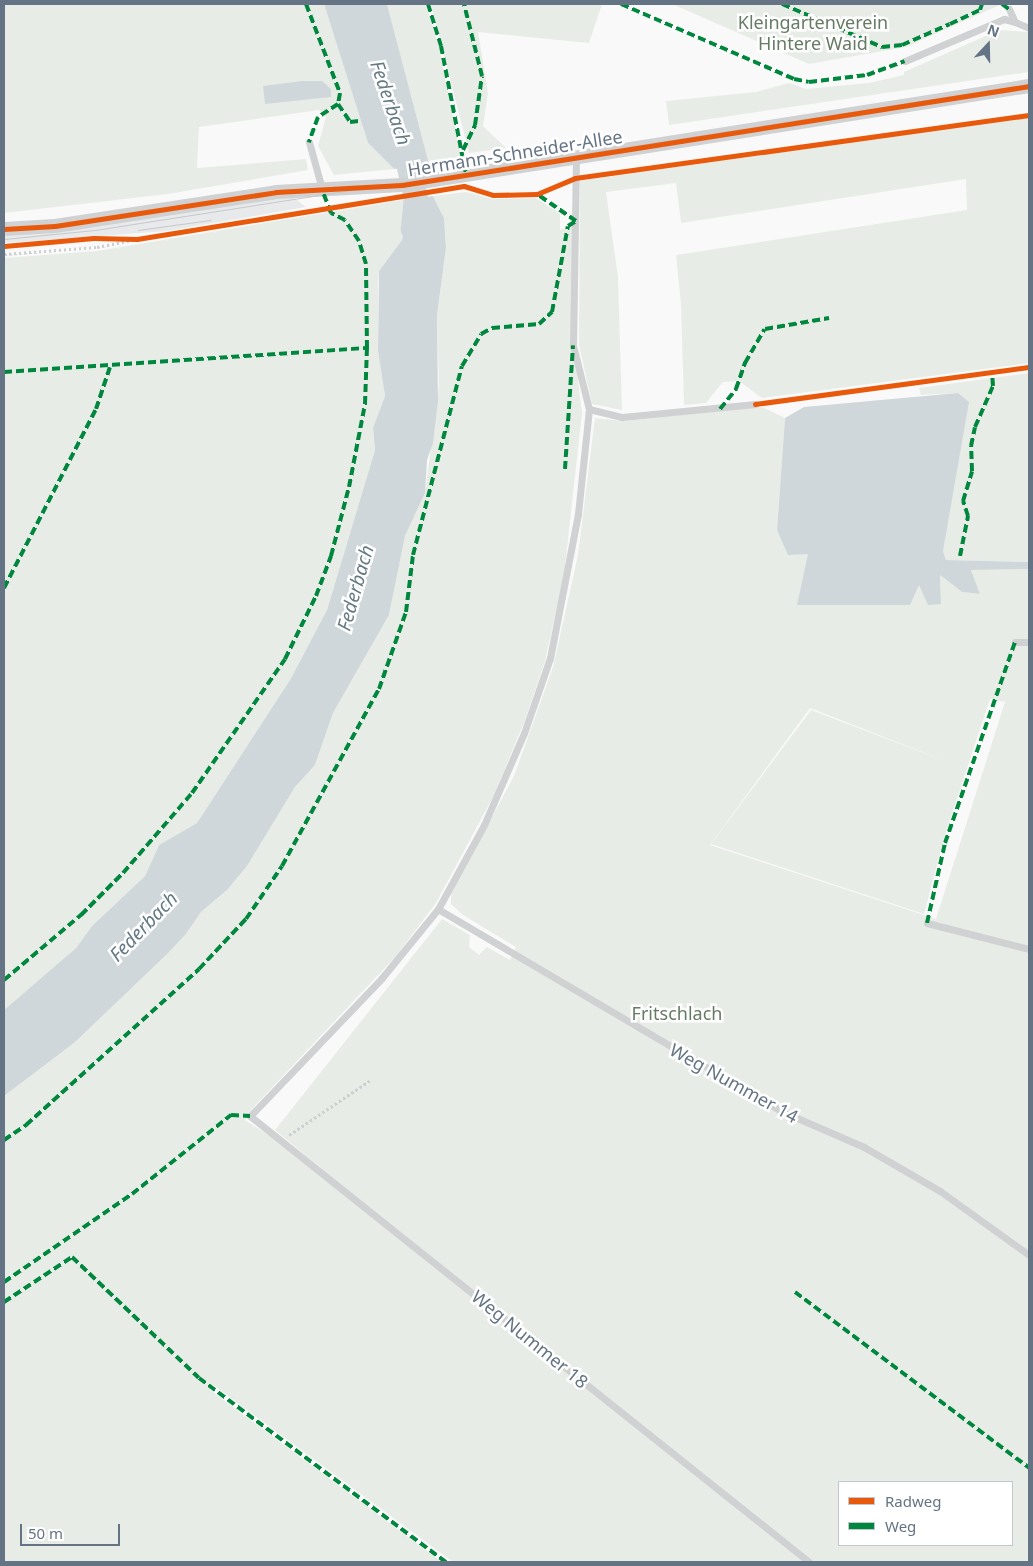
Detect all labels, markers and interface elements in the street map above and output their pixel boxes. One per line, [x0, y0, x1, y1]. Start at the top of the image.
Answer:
park label: Kleingartenverein Hintere Waid [738, 12, 888, 54]
north arrow [963, 20, 1013, 70]
text: N [985, 20, 1002, 41]
water label: Federbach [365, 58, 415, 148]
street label: Hermann-Schneider-Allee [406, 125, 624, 181]
water label: Federbach [333, 543, 379, 633]
water label: Federbach [105, 887, 183, 967]
park label: Fritschlach [632, 1002, 722, 1024]
street label: Weg Nummer 14 [666, 1039, 802, 1127]
street label: Weg Nummer 18 [467, 1285, 593, 1393]
legend [838, 1481, 1013, 1546]
text: Radweg [885, 1491, 941, 1511]
scale bar [22, 1514, 122, 1546]
text: Weg [885, 1516, 916, 1536]
text: 50 m [28, 1523, 63, 1543]

